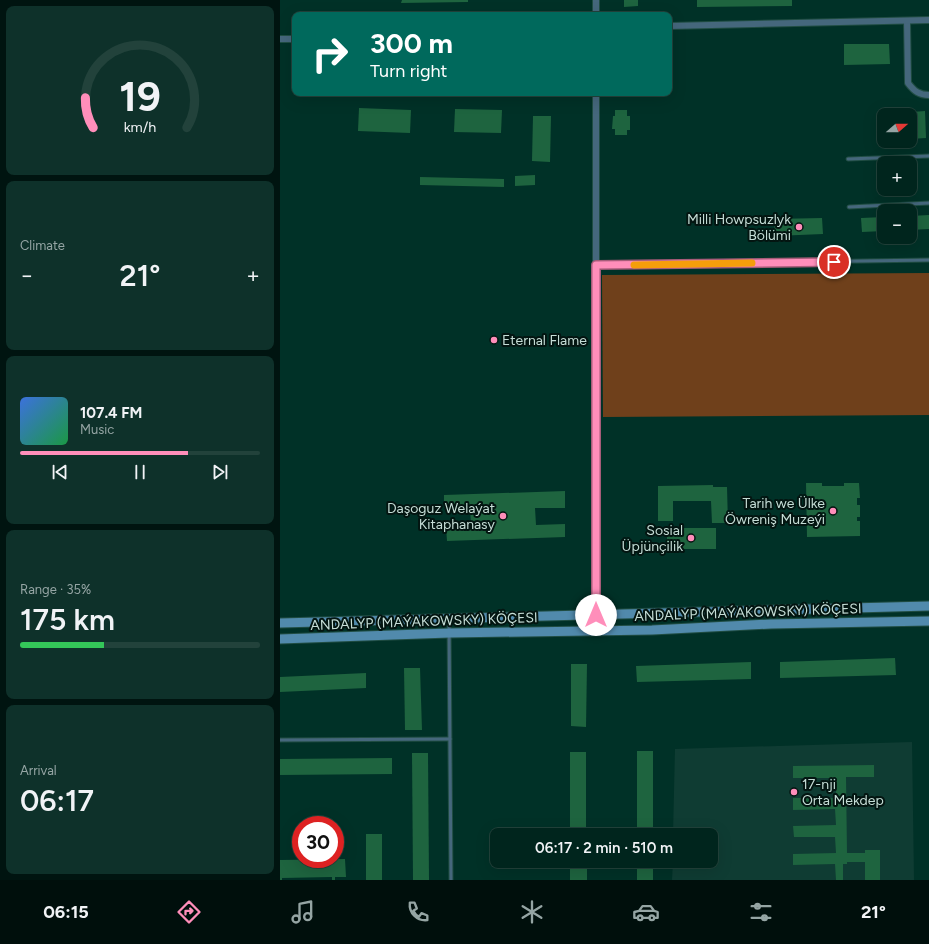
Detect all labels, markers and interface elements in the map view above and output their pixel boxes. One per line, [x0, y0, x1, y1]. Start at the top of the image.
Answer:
text: 300 m [370, 26, 453, 60]
icon: right [304, 28, 356, 80]
text: Turn right [370, 60, 447, 82]
text: 19 [119, 71, 161, 121]
north arrow [877, 108, 917, 148]
map controls [877, 108, 917, 244]
text: km/h [124, 118, 156, 136]
button: + [877, 156, 917, 196]
button: − [877, 204, 917, 244]
place label: Milli Howpsuzlyk Bölümi [687, 211, 791, 244]
marker: Milli Howpsuzlyk Bölümi [794, 222, 804, 232]
text: Climate [20, 238, 65, 253]
pin [817, 245, 851, 279]
icon: arrive [823, 251, 845, 273]
text: 21° [120, 257, 160, 294]
text: − [20, 262, 34, 289]
text: + [246, 262, 260, 289]
place label: Eternal Flame [502, 332, 587, 349]
marker: Eternal Flame [489, 335, 499, 345]
text: 107.4 FM [80, 404, 142, 422]
text: Music [80, 422, 114, 437]
icon: previous [49, 461, 71, 483]
icon: pause [129, 461, 151, 483]
icon: next [209, 461, 231, 483]
place label: Tarih we Ülke Öwreniş Muzeýi [725, 495, 825, 528]
place label: Daşoguz Welaýat Kitaphanasy [387, 500, 496, 533]
marker: Tarih we Ülke Öwreniş Muzeýi [828, 506, 838, 516]
marker: Daşoguz Welaýat Kitaphanasy [498, 511, 508, 521]
place label: Sosial Üpjünçilik [621, 522, 683, 555]
marker: Sosial Üpjünçilik [686, 533, 696, 543]
text: Range · 35% [20, 582, 91, 597]
position arrow [575, 594, 617, 636]
street label: ANDALYP (MAÝAKOWSKY) KÖÇESI [634, 600, 862, 625]
text: 175 km [20, 601, 115, 638]
street label: ANDALYP (MAÝAKOWSKY) KÖÇESI [310, 609, 538, 634]
text: Arrival [20, 763, 57, 778]
place label: 17-nji Orta Mekdep [802, 776, 884, 809]
text: 06:17 [20, 782, 94, 819]
marker: 17-nji Orta Mekdep [789, 787, 799, 797]
speed limit sign: 30 [292, 816, 344, 868]
text: 06:17 · 2 min · 510 m [535, 839, 673, 857]
icon: directions [175, 898, 203, 926]
icon: music [289, 898, 317, 926]
icon: phone [404, 898, 432, 926]
icon: climate [518, 898, 546, 926]
icon: car [632, 898, 660, 926]
icon: filters [747, 898, 775, 926]
text: 06:15 [43, 901, 89, 923]
text: 21° [861, 901, 886, 923]

